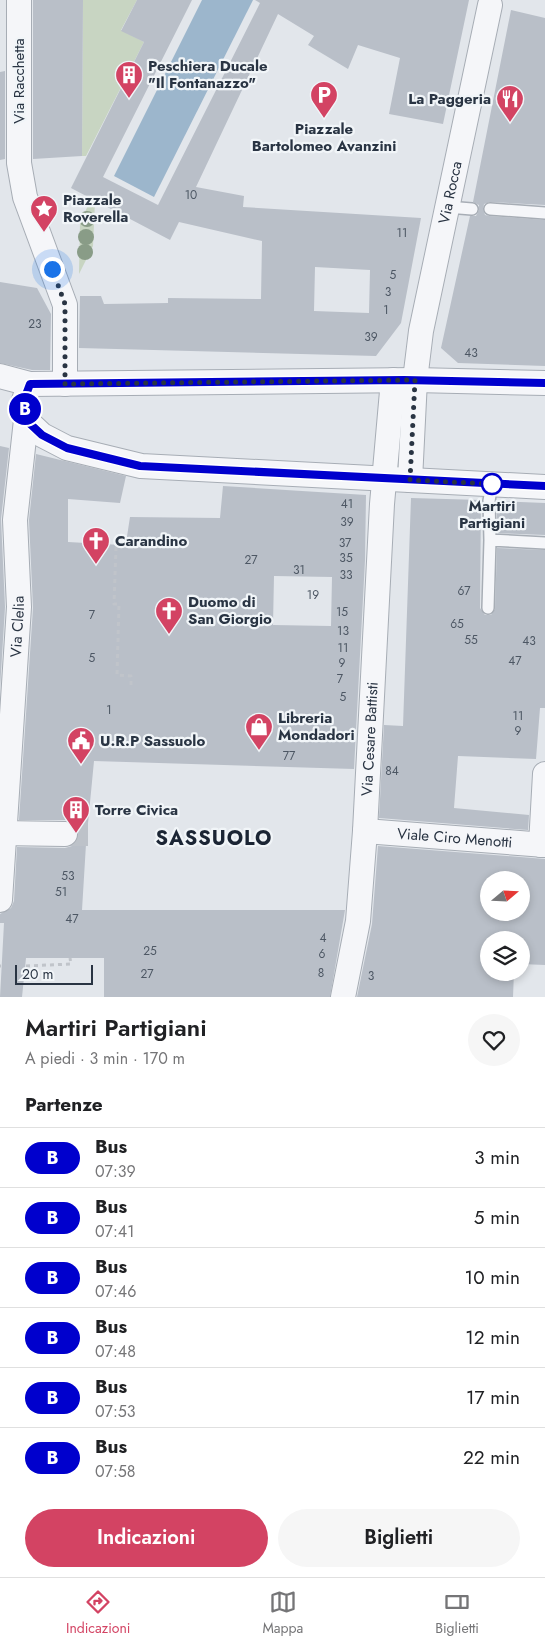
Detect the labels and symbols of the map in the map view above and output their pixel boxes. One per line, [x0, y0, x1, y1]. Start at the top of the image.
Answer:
street label: Via Racchetta [8, 38, 30, 124]
place label: Peschiera Ducale "Il Fontanazzo" [148, 55, 268, 94]
building icon: Peschiera Ducale "Il Fontanazzo" [114, 60, 144, 99]
parking icon: Piazzale Bartolomeo Avanzini [309, 80, 339, 119]
restaurant icon: La Paggeria [495, 84, 525, 123]
place label: La Paggeria [408, 88, 491, 110]
place label: Piazzale Bartolomeo Avanzini [252, 118, 396, 157]
street label: Via Rocca [433, 159, 468, 226]
house number: 10 [185, 186, 197, 204]
place label: Piazzale Roverella [63, 189, 128, 228]
place icon: Piazzale Roverella [29, 194, 59, 233]
house number: 11 [397, 224, 407, 242]
your location [40, 257, 65, 282]
house number: 5 [390, 266, 397, 284]
house number: 3 [385, 283, 392, 301]
house number: 1 [383, 301, 389, 319]
house number: 23 [28, 315, 42, 333]
house number: 39 [364, 328, 378, 346]
house number: 43 [464, 344, 478, 362]
line badge: B [9, 393, 41, 425]
marker: Martiri Partigiani [481, 473, 503, 495]
house number: 41 [341, 495, 353, 513]
place label: Martiri Partigiani [459, 495, 525, 534]
house number: 39 [340, 513, 354, 531]
church icon: Carandino [81, 526, 111, 565]
place label: Carandino [115, 530, 187, 552]
house number: 37 [339, 534, 352, 552]
house number: 35 [339, 549, 353, 567]
house number: 27 [244, 551, 258, 569]
house number: 31 [293, 561, 305, 579]
house number: 33 [339, 566, 353, 584]
house number: 67 [457, 582, 471, 600]
house number: 19 [307, 586, 319, 604]
place label: Duomo di San Giorgio [188, 591, 272, 630]
street label: Via Clelia [5, 595, 30, 658]
church icon: Duomo di San Giorgio [154, 596, 184, 635]
house number: 15 [336, 603, 348, 621]
house number: 7 [89, 606, 96, 624]
house number: 65 [450, 615, 464, 633]
house number: 13 [337, 622, 349, 640]
house number: 55 [464, 631, 478, 649]
house number: 43 [522, 632, 536, 650]
house number: 11 [338, 639, 348, 657]
house number: 5 [89, 649, 96, 667]
house number: 47 [508, 652, 522, 670]
house number: 9 [339, 654, 346, 672]
house number: 7 [337, 670, 344, 688]
street label: Via Cesare Battisti [356, 681, 384, 796]
house number: 5 [340, 688, 347, 706]
house number: 1 [106, 701, 112, 719]
place label: Libreria Mondadori [278, 707, 355, 746]
house number: 11 [513, 707, 523, 725]
shop icon: Libreria Mondadori [244, 712, 274, 751]
house number: 9 [515, 722, 522, 740]
public building icon: U.R.P Sassuolo [66, 726, 96, 765]
place label: U.R.P Sassuolo [100, 730, 205, 752]
house number: 77 [283, 747, 296, 765]
house number: 84 [385, 762, 399, 780]
building icon: Torre Civica [61, 795, 91, 834]
place label: Torre Civica [95, 799, 178, 821]
street label: Viale Ciro Menotti [396, 823, 513, 853]
district label: SASSUOLO [155, 824, 273, 853]
house number: 53 [61, 867, 75, 885]
north arrow [480, 871, 530, 921]
house number: 51 [55, 883, 67, 901]
house number: 47 [65, 910, 79, 928]
house number: 4 [320, 929, 327, 947]
house number: 25 [143, 942, 157, 960]
house number: 6 [319, 945, 326, 963]
scale bar [15, 962, 92, 985]
house number: 8 [318, 964, 324, 982]
house number: 27 [140, 965, 154, 983]
house number: 3 [368, 967, 375, 985]

